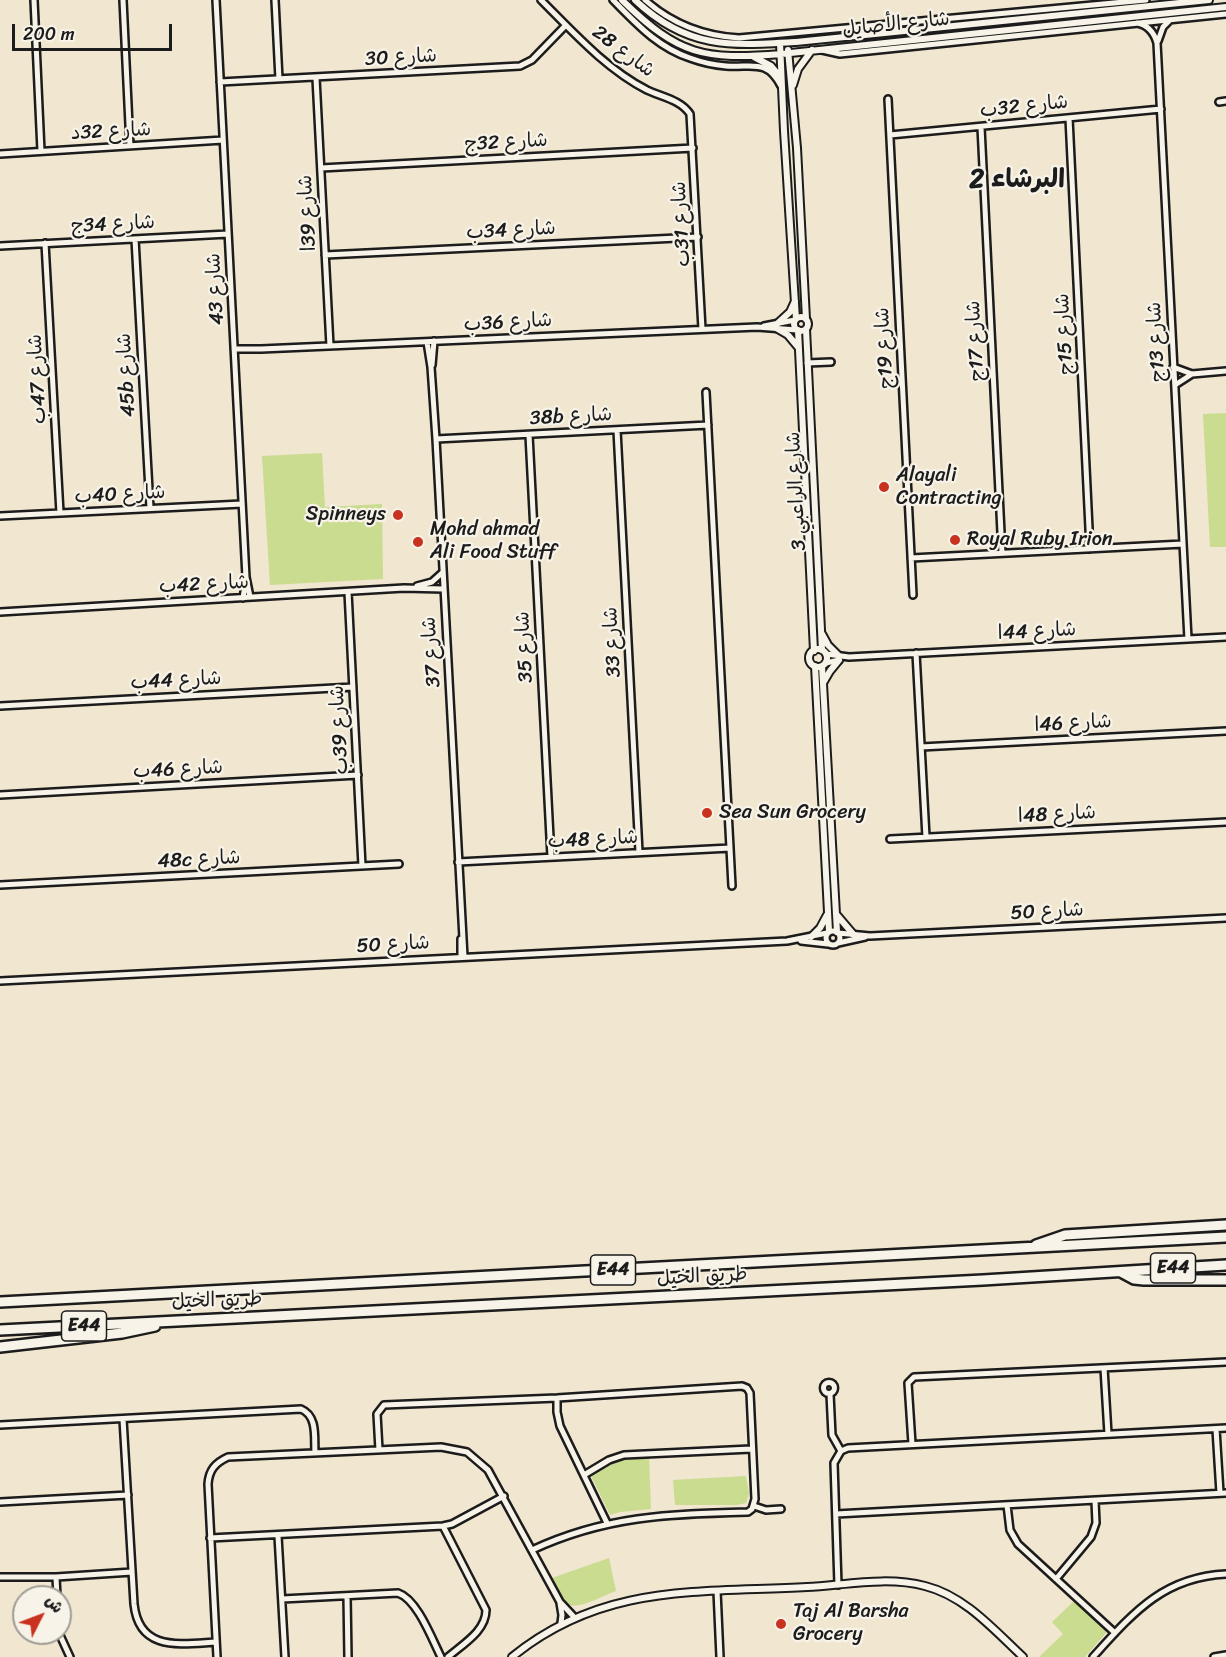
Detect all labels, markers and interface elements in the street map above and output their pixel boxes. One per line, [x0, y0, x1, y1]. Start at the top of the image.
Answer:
street label: شارع الأصايل [841, 7, 951, 43]
scale bar [15, 12, 176, 50]
text: 200 m [23, 18, 75, 50]
street label: شارع 28 [587, 21, 659, 83]
street label: شارع 30 [364, 44, 438, 72]
street label: شارع 32ب [979, 90, 1069, 124]
street label: شارع 32د [70, 118, 152, 146]
street label: شارع 32ج [464, 129, 548, 157]
district label: البرشاء 2 [969, 164, 1065, 196]
street label: شارع 39ا [294, 174, 322, 252]
street label: شارع 31ب [668, 181, 696, 267]
street label: شارع 34ج [70, 211, 156, 239]
street label: شارع 34ب [466, 217, 556, 245]
street label: شارع 43 [202, 252, 230, 326]
street label: شارع 15ج [1051, 293, 1079, 375]
street label: شارع 17ج [962, 300, 990, 382]
street label: شارع 13ج [1143, 301, 1171, 383]
street label: شارع 19ج [871, 307, 899, 389]
street label: شارع 36ب [463, 309, 553, 337]
street label: 45b شارع [113, 332, 141, 418]
street label: شارع 47ب [24, 333, 52, 425]
street label: 38b شارع [529, 403, 613, 431]
street label: شارع الراعبي 3 [782, 431, 812, 551]
place label: Alayali Contracting [896, 464, 1002, 511]
marker: Alayali Contracting [877, 480, 891, 494]
street label: شارع 40ب [74, 481, 166, 509]
place label: Spinneys [306, 503, 386, 527]
marker: Spinneys [391, 508, 405, 522]
place label: Mohd ahmad Ali Food Stuff [430, 518, 556, 565]
place label: Royal Ruby Irion [967, 528, 1113, 552]
marker: Royal Ruby Irion [948, 533, 962, 547]
marker: Mohd ahmad Ali Food Stuff [411, 535, 425, 549]
street label: شارع 42ب [158, 571, 250, 599]
street label: شارع 33 [599, 606, 627, 678]
street label: شارع 35 [511, 611, 539, 683]
street label: شارع 37 [418, 616, 446, 688]
street label: شارع 44ا [997, 618, 1077, 646]
street label: شارع 44ب [130, 667, 222, 695]
street label: شارع 39ب [326, 685, 354, 775]
street label: شارع 46ا [1034, 710, 1112, 738]
street label: شارع 46ب [132, 756, 224, 784]
place label: Sea Sun Grocery [719, 801, 866, 825]
street label: شارع 48ا [1017, 801, 1097, 829]
marker: Sea Sun Grocery [700, 806, 714, 820]
street label: شارع 48ب [547, 826, 639, 854]
street label: 48c شارع [157, 846, 241, 874]
street label: شارع 50 [1010, 898, 1084, 926]
street label: شارع 50 [356, 931, 430, 959]
road number: E44 [1150, 1253, 1196, 1283]
road number: E44 [590, 1255, 636, 1285]
street label: طريق الخيل [656, 1263, 748, 1291]
street label: طريق الخيل [171, 1287, 263, 1315]
road number: E44 [62, 1311, 106, 1341]
north arrow [12, 1585, 72, 1645]
text: ش [38, 1588, 71, 1620]
place label: Taj Al Barsha Grocery [793, 1600, 909, 1647]
marker: Taj Al Barsha Grocery [774, 1617, 788, 1631]

